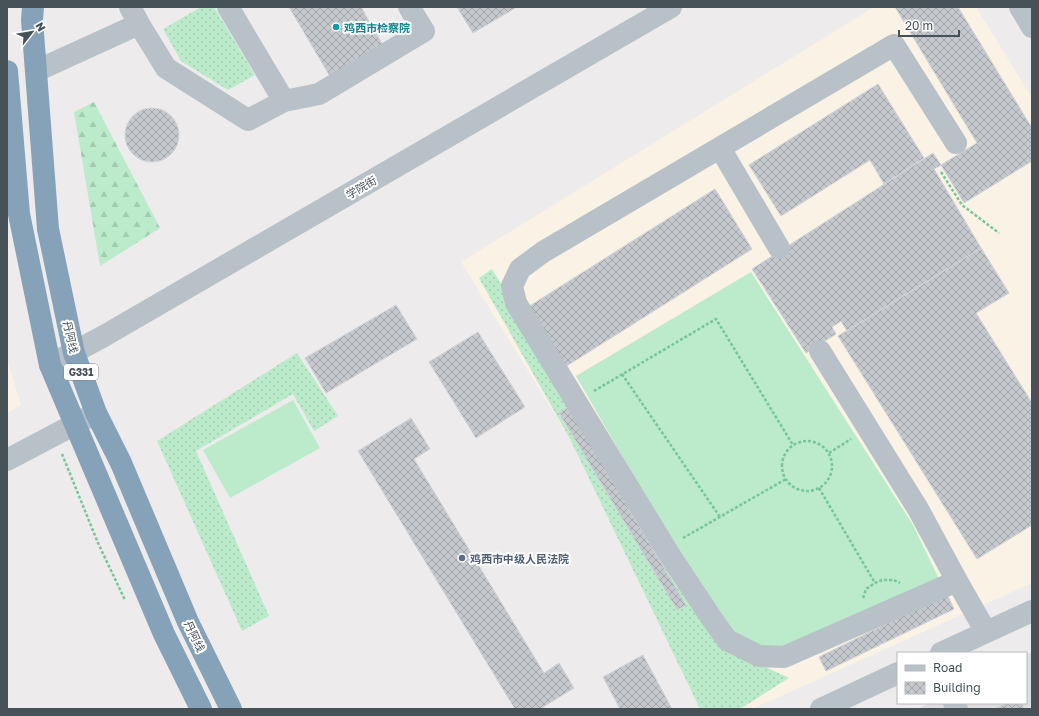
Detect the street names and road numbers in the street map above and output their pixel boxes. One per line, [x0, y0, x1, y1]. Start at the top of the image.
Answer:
street label: 学院街 [343, 173, 379, 201]
street label: 丹阿线 [61, 319, 81, 355]
road number: G331 [64, 364, 98, 380]
street label: 丹阿线 [182, 618, 208, 654]

